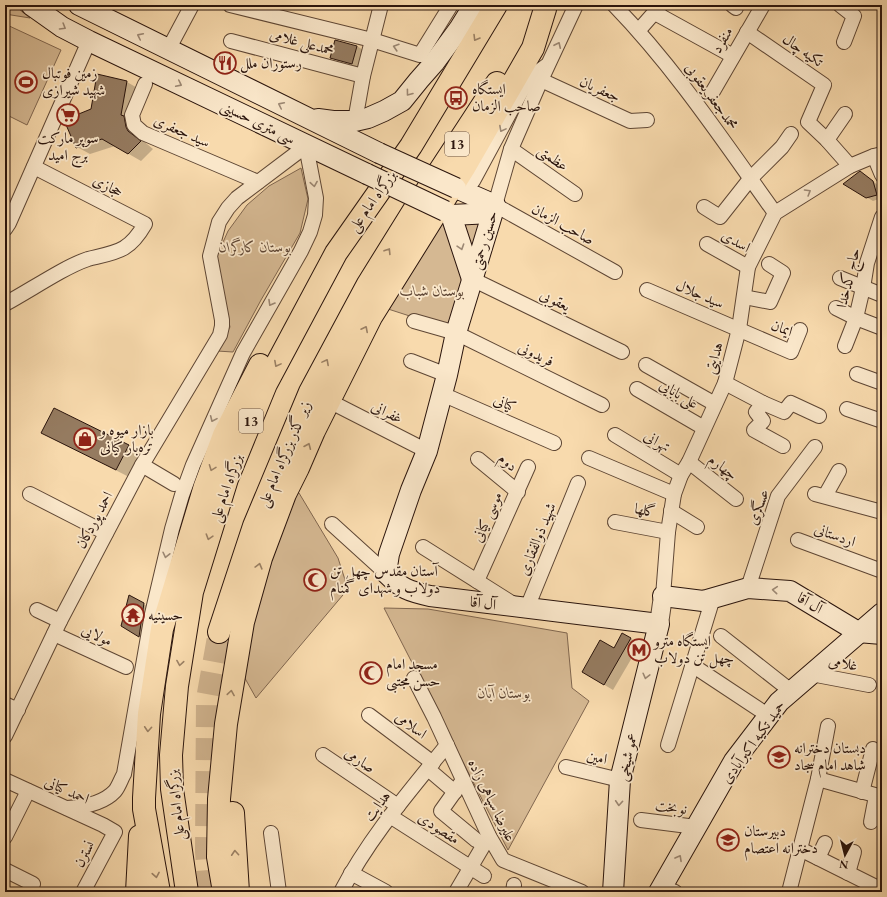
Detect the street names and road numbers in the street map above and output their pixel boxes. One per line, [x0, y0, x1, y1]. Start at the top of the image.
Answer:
street label: منفرد [707, 23, 737, 57]
street label: محمدعلی غلامی [267, 24, 337, 61]
street label: تکیه چال [778, 29, 828, 72]
street label: محمدجعفر یعقوبی [680, 58, 743, 134]
street label: جعفریان [576, 71, 624, 107]
street label: سی متری حسینی [217, 95, 299, 150]
street label: سید جعفری [151, 110, 213, 152]
road number: 13 [445, 132, 469, 156]
street label: عظمتی [533, 140, 572, 177]
street label: بزرگراه امام علی [343, 166, 403, 238]
street label: حجازی [90, 170, 127, 201]
street label: صاحب الزمان [528, 199, 598, 249]
street label: حسین رحمتی [466, 208, 503, 272]
street label: اسدی [718, 225, 754, 256]
street label: حاج کدخدا [831, 246, 868, 311]
street label: سید جلال [673, 275, 727, 312]
street label: یعقوبی [536, 284, 575, 317]
street label: ایمان [769, 315, 796, 340]
street label: فریدونی [515, 337, 557, 371]
street label: هدایتی [700, 340, 728, 376]
street label: علی بابایی [655, 375, 702, 414]
street label: کیانی [491, 389, 519, 416]
street label: غفرانی [368, 396, 406, 428]
street label: زیر گذر بزرگراه امام علی [252, 397, 318, 511]
road number: 13 [239, 409, 263, 433]
street label: تهرانی [640, 425, 674, 457]
street label: دوم [492, 448, 522, 478]
street label: چهارم [702, 449, 742, 487]
street label: بزرگراه امام علی [205, 451, 250, 526]
street label: عسگری [742, 486, 774, 528]
street label: احمد پوردکان [71, 488, 118, 553]
street label: موسی کیانی [467, 489, 508, 546]
street label: گلها [633, 498, 657, 521]
street label: شهید ذوالفقاری [513, 500, 561, 578]
street label: اردستانی [812, 518, 858, 551]
street label: آل آقا [794, 588, 828, 618]
street label: آل آقا [469, 591, 499, 614]
street label: مولایی [78, 619, 116, 651]
street label: غلامی [827, 651, 859, 674]
street label: حمید تکیه اکبرآبادی [716, 697, 789, 787]
street label: اسلامی [392, 707, 431, 743]
street label: عمو شیخی [612, 731, 643, 783]
street label: صارمی [341, 743, 379, 777]
street label: امین [585, 745, 609, 768]
street label: علیرضا سپاهی زاده [463, 755, 521, 845]
street label: بزرگراه امام علی [162, 768, 193, 841]
street label: احمد کیانی [42, 771, 93, 808]
street label: هدایت [359, 787, 395, 825]
street label: نوبخت [654, 795, 688, 819]
street label: مقصودی [415, 807, 464, 848]
street label: نسترن [69, 837, 98, 870]

